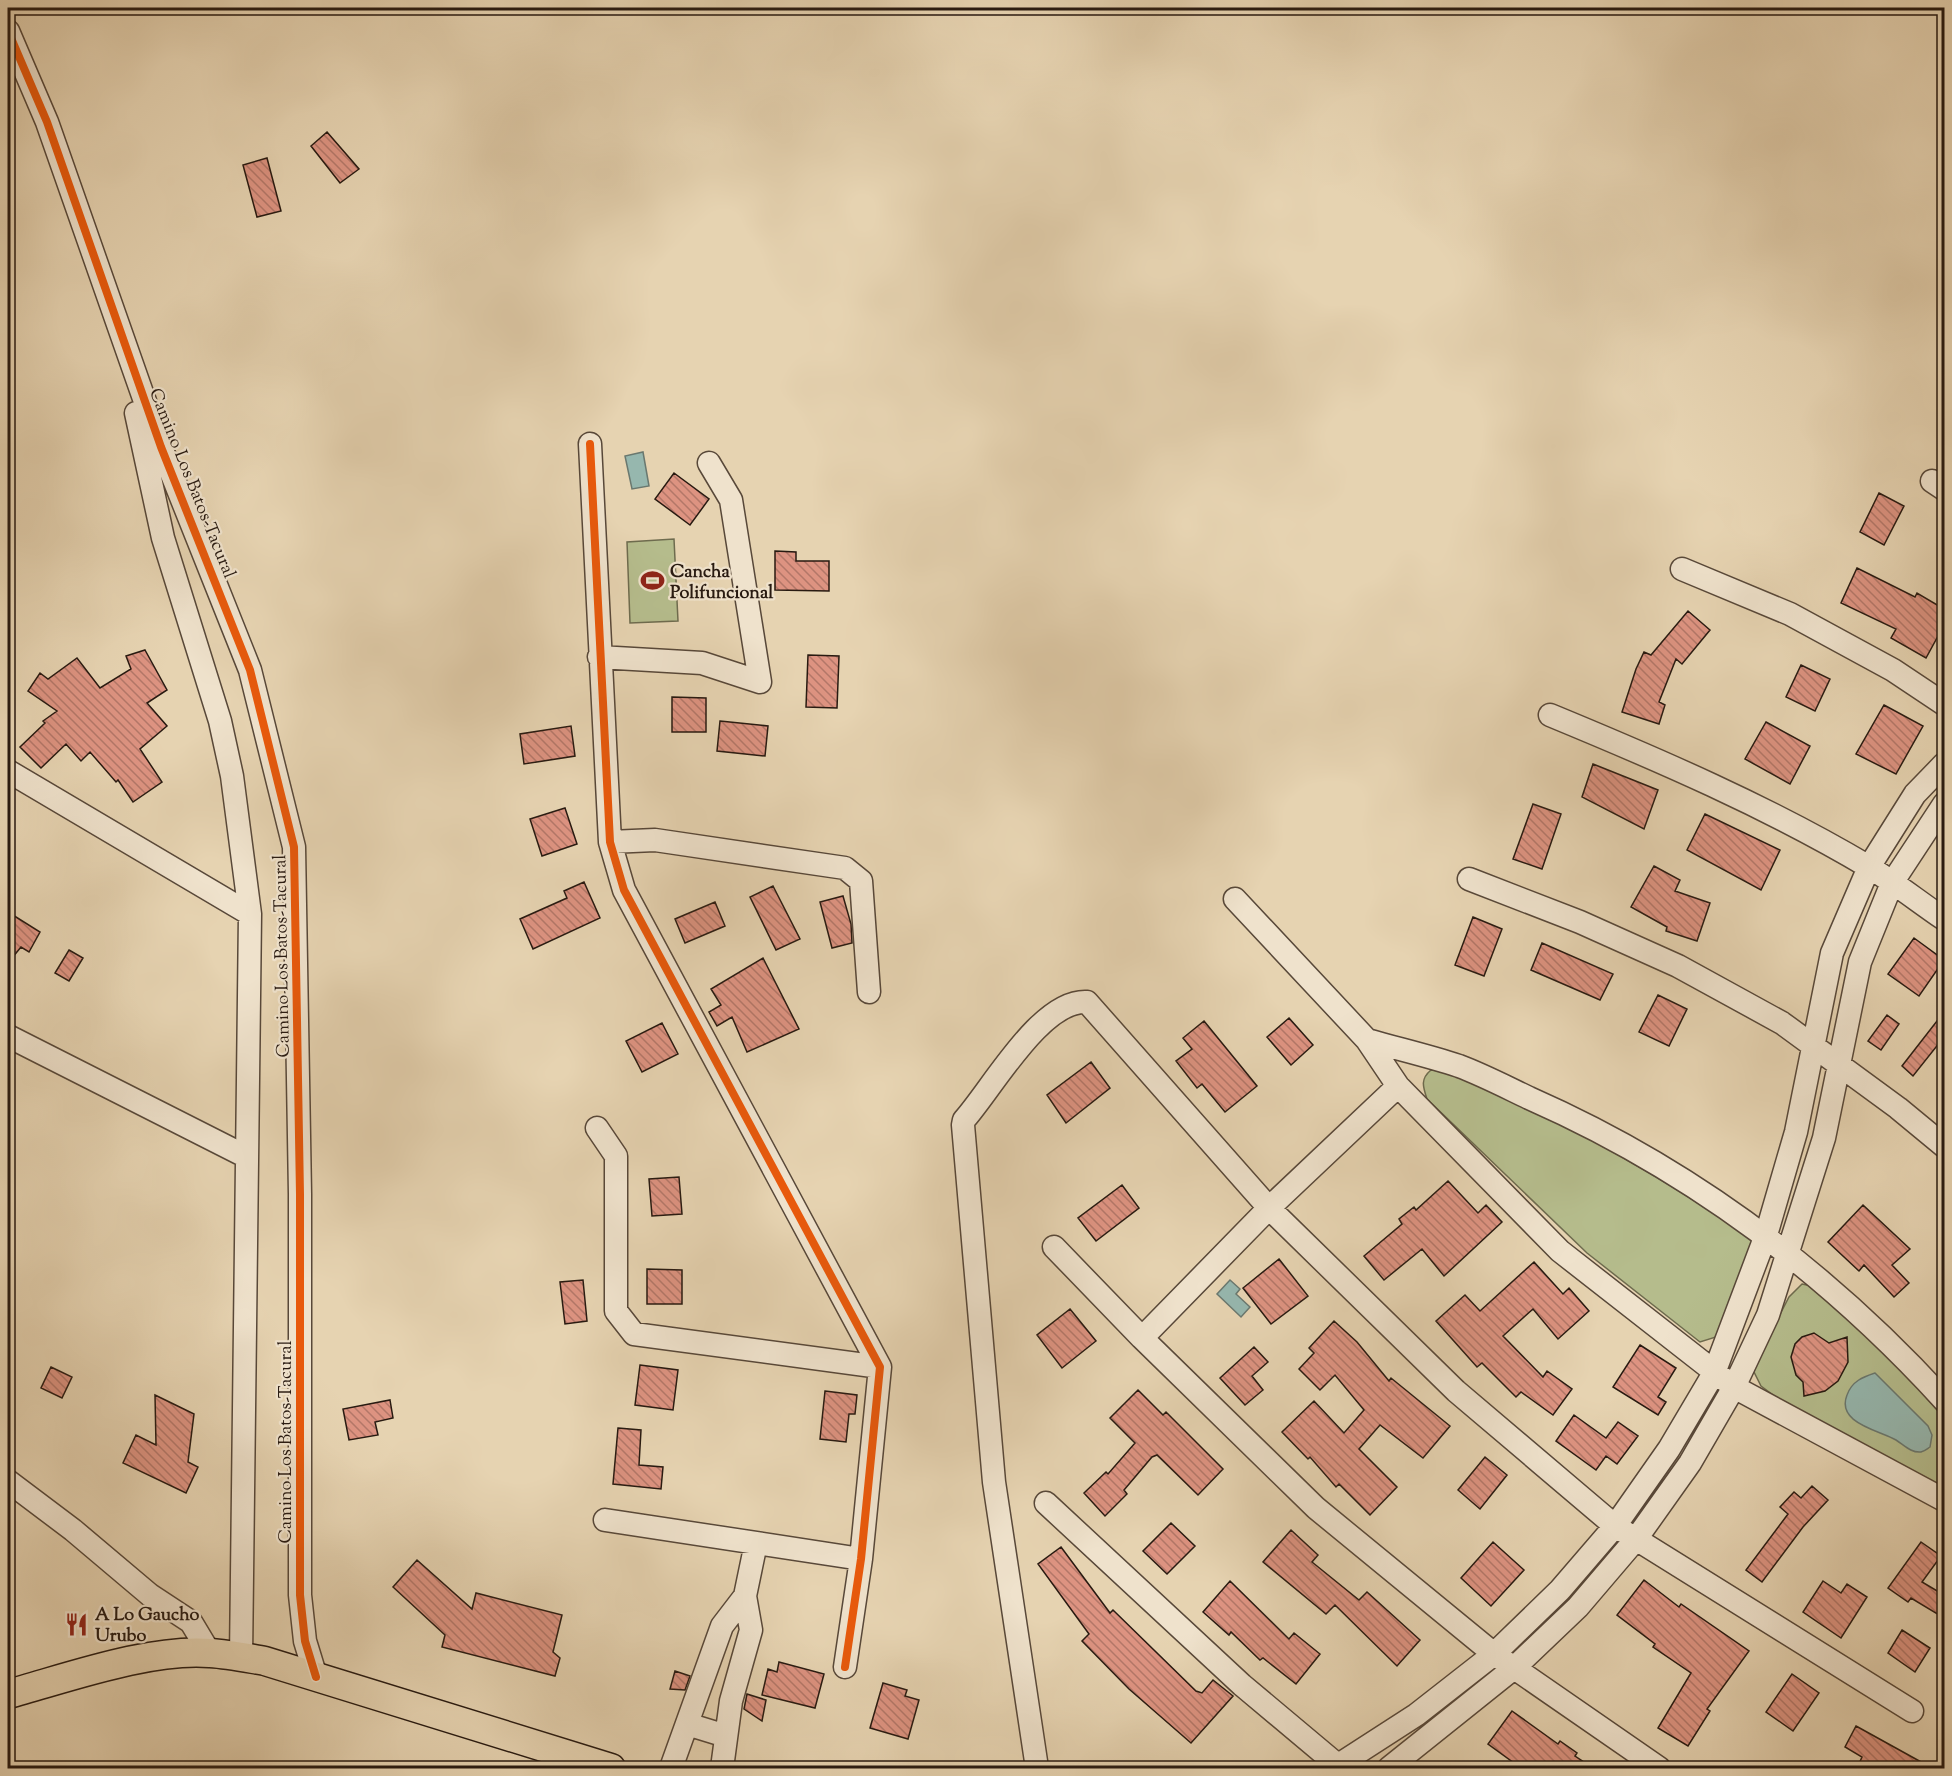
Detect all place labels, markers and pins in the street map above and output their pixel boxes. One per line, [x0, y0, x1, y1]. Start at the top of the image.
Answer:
place label: Cancha Polifuncional [670, 560, 774, 607]
sports icon: Cancha Polifuncional [639, 568, 665, 594]
place label: A Lo Gaucho Urubo [95, 1603, 200, 1650]
restaurant icon: A Lo Gaucho Urubo [64, 1611, 90, 1637]

